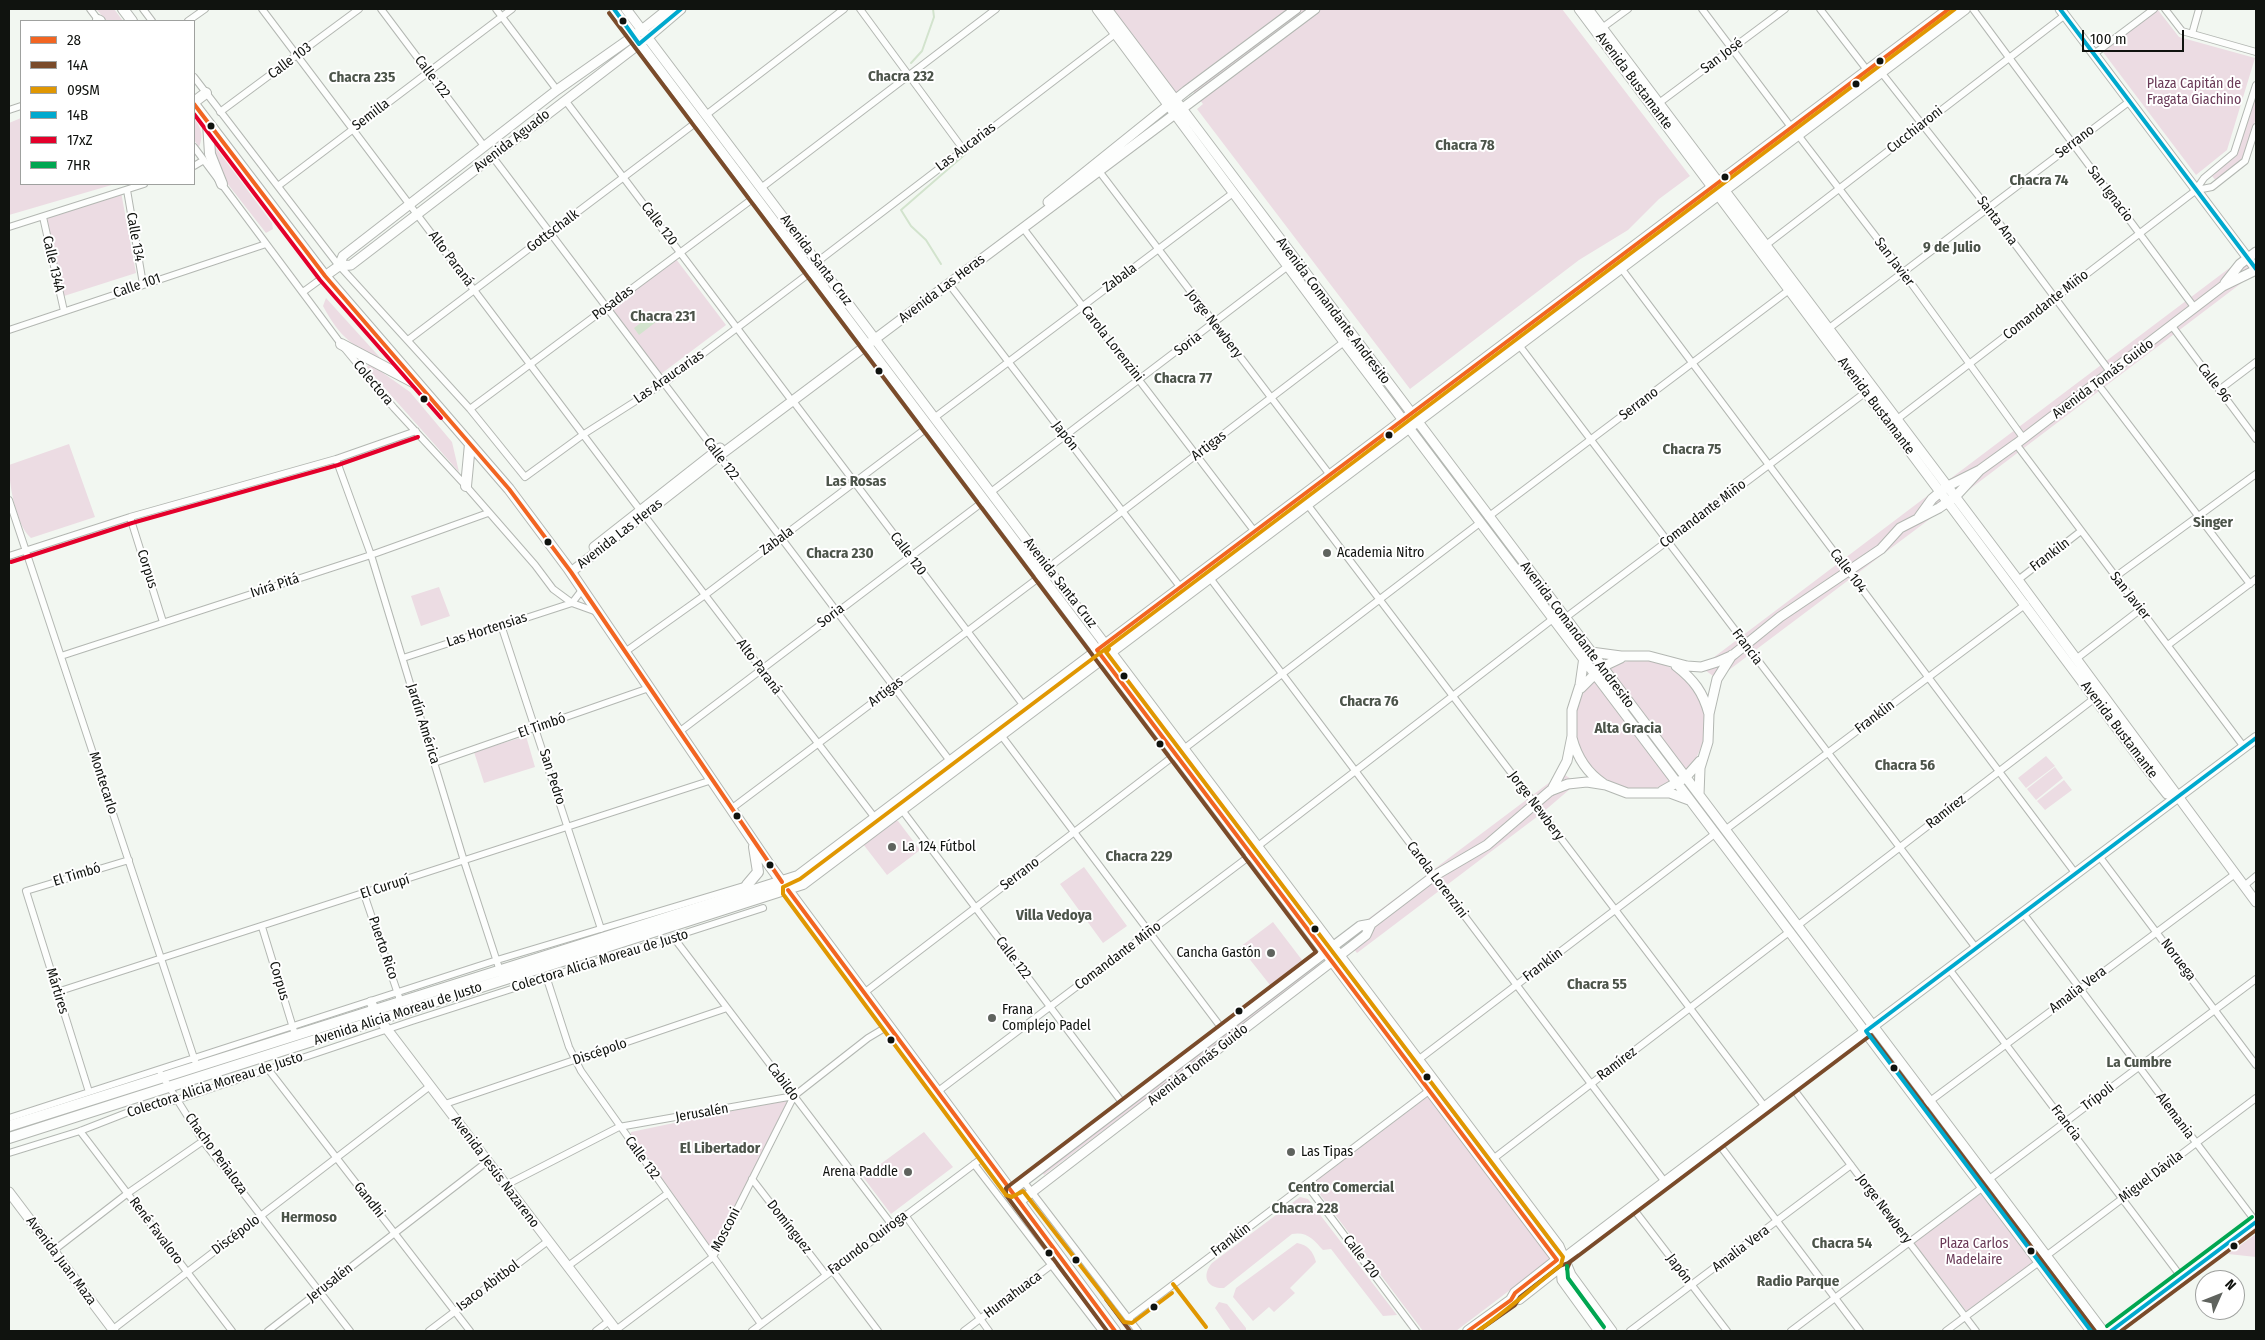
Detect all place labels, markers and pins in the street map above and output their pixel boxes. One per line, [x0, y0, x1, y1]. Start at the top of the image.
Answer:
unlabelled marker [618, 16, 628, 26]
unlabelled marker [1875, 56, 1885, 66]
unlabelled marker [1851, 79, 1861, 89]
unlabelled marker [206, 121, 216, 131]
unlabelled marker [1720, 172, 1730, 182]
unlabelled marker [874, 366, 884, 376]
unlabelled marker [419, 394, 429, 404]
unlabelled marker [1384, 430, 1394, 440]
unlabelled marker [543, 537, 553, 547]
place label: Academia Nitro [1337, 545, 1424, 561]
marker: Academia Nitro [1321, 547, 1333, 559]
unlabelled marker [1119, 671, 1129, 681]
unlabelled marker [1155, 739, 1165, 749]
unlabelled marker [732, 811, 742, 821]
place label: La 124 Fútbol [902, 839, 976, 855]
marker: La 124 Fútbol [886, 841, 898, 853]
unlabelled marker [765, 860, 775, 870]
unlabelled marker [1310, 924, 1320, 934]
place label: Cancha Gastón [1176, 945, 1261, 961]
marker: Cancha Gastón [1265, 947, 1277, 959]
place label: Frana Complejo Padel [1002, 1002, 1091, 1034]
unlabelled marker [1234, 1006, 1244, 1016]
marker: Frana Complejo Padel [986, 1012, 998, 1024]
unlabelled marker [886, 1035, 896, 1045]
unlabelled marker [1889, 1063, 1899, 1073]
unlabelled marker [1422, 1072, 1432, 1082]
place label: Las Tipas [1301, 1144, 1353, 1160]
marker: Las Tipas [1285, 1146, 1297, 1158]
place label: Arena Paddle [823, 1164, 898, 1180]
marker: Arena Paddle [902, 1166, 914, 1178]
unlabelled marker [2229, 1241, 2239, 1251]
unlabelled marker [2026, 1246, 2036, 1256]
unlabelled marker [1044, 1248, 1054, 1258]
unlabelled marker [1071, 1255, 1081, 1265]
unlabelled marker [1149, 1302, 1159, 1312]

